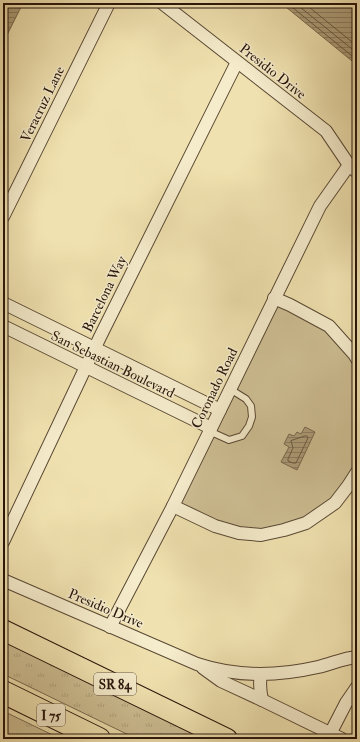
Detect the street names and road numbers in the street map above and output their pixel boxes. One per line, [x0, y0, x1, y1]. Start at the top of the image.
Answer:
street label: Presidio Drive [236, 40, 309, 103]
street label: Veracruz Lane [17, 63, 68, 145]
street label: Barcelona Way [79, 253, 131, 335]
street label: San Sebastian Boulevard [48, 327, 177, 402]
street label: Coronado Road [188, 345, 241, 431]
street label: Presidio Drive [66, 585, 146, 632]
road number: SR 84 [94, 673, 136, 695]
road number: I 75 [37, 704, 65, 726]

